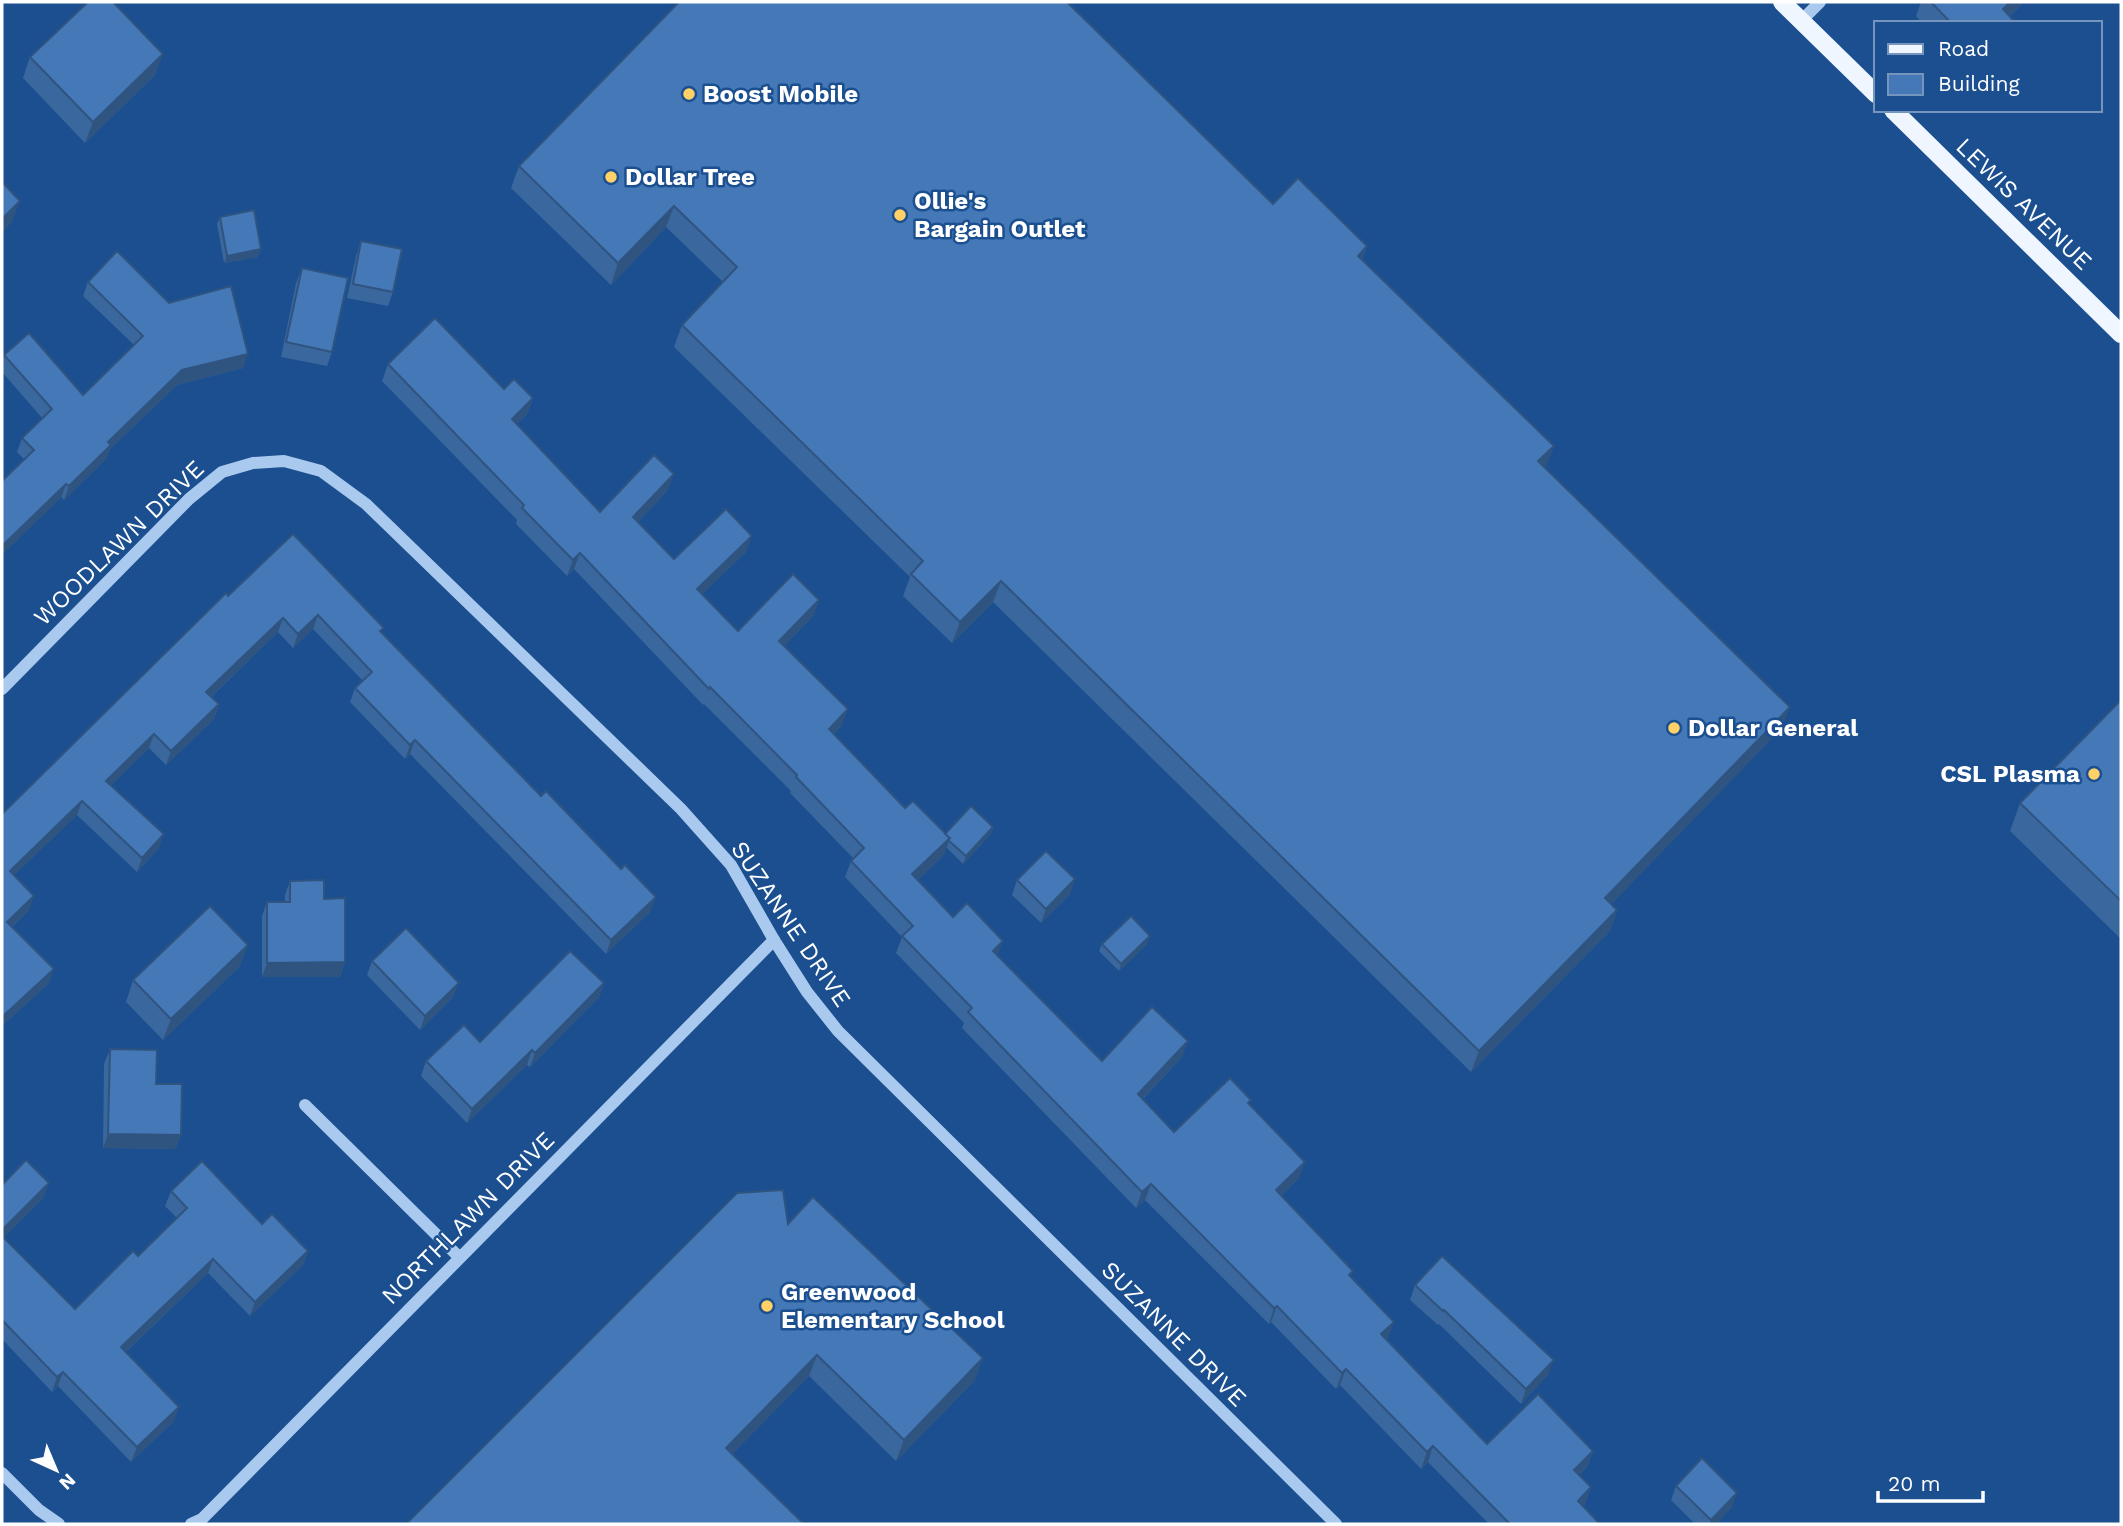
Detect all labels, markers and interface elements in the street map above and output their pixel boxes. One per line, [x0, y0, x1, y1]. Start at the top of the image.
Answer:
legend [1874, 21, 2102, 112]
text: Road [1938, 36, 1989, 61]
text: Building [1938, 71, 2020, 96]
place label: Boost Mobile [703, 80, 858, 108]
marker: Boost Mobile [681, 86, 697, 102]
street label: LEWIS AVENUE [1950, 132, 2098, 276]
place label: Dollar Tree [625, 163, 755, 191]
marker: Dollar Tree [603, 169, 619, 185]
place label: Ollie's Bargain Outlet [914, 187, 1086, 243]
marker: Ollie's Bargain Outlet [892, 207, 908, 223]
street label: WOODLAWN DRIVE [28, 455, 210, 631]
place label: Dollar General [1688, 714, 1858, 742]
marker: Dollar General [1666, 720, 1682, 736]
place label: CSL Plasma [1940, 760, 2080, 788]
marker: CSL Plasma [2086, 766, 2102, 782]
street label: SUZANNE DRIVE [725, 836, 857, 1012]
street label: NORTHLAWN DRIVE [376, 1126, 560, 1310]
street label: SUZANNE DRIVE [1096, 1256, 1252, 1412]
place label: Greenwood Elementary School [781, 1278, 1005, 1334]
marker: Greenwood Elementary School [759, 1298, 775, 1314]
north arrow [21, 1435, 91, 1505]
scale bar [1878, 1460, 1983, 1504]
text: N [54, 1469, 81, 1495]
text: 20 m [1888, 1471, 1940, 1496]

